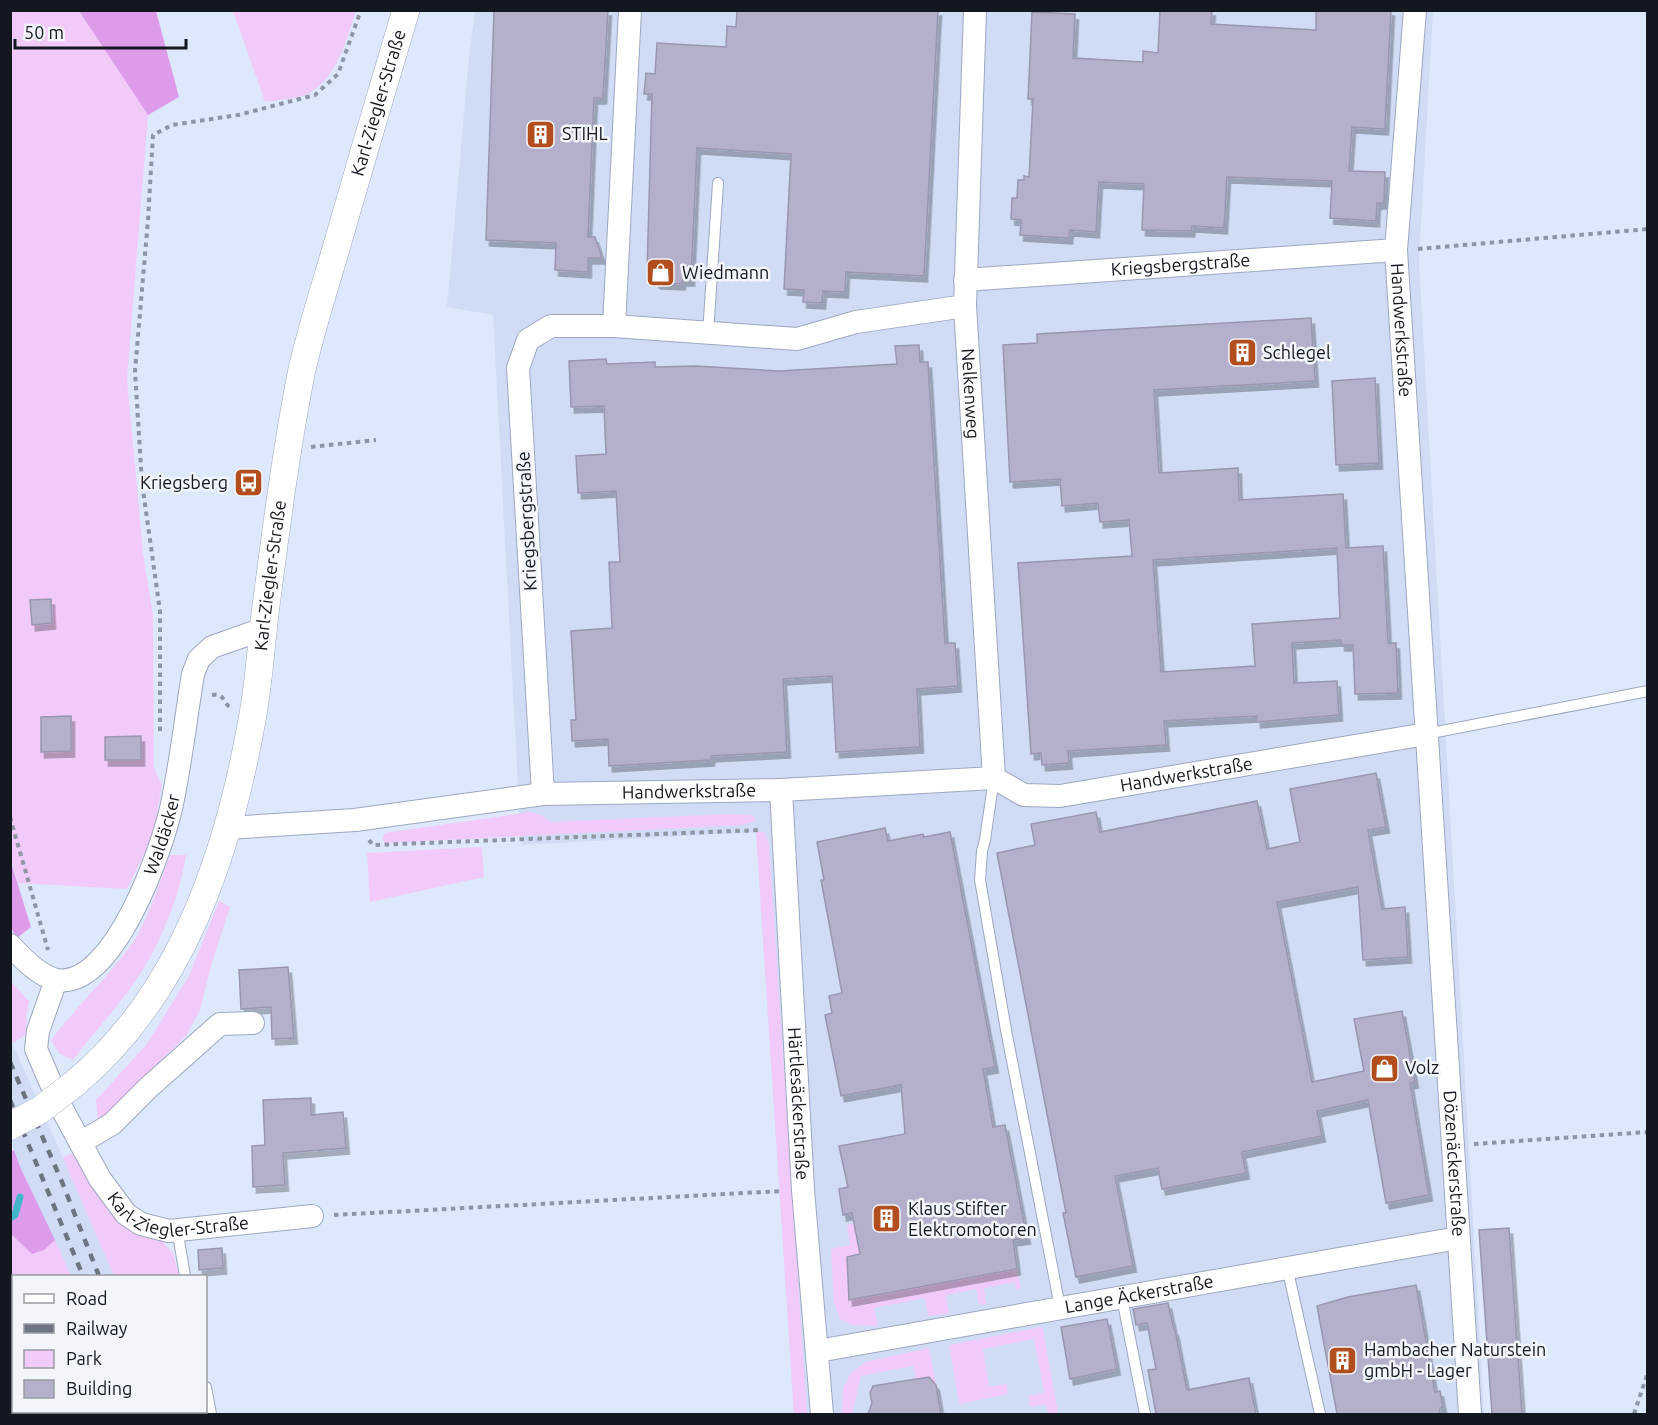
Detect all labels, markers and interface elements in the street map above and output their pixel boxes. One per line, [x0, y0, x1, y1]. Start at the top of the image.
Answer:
scale bar [15, 12, 186, 50]
text: 50 m [24, 22, 64, 42]
street label: Karl-Ziegler-Straße [347, 27, 409, 178]
building icon: STIHL [525, 118, 557, 150]
place label: STIHL [562, 123, 608, 143]
street label: Kriegsbergstraße [1110, 249, 1251, 279]
shop icon: Wiedmann [645, 257, 677, 289]
place label: Wiedmann [682, 262, 769, 282]
street label: Handwerkstraße [1388, 262, 1416, 398]
building icon: Schlegel [1226, 337, 1258, 369]
place label: Schlegel [1263, 342, 1331, 362]
street label: Nelkenweg [959, 348, 984, 440]
street label: Kriegsbergstraße [512, 451, 540, 591]
bus stop icon: Kriegsberg [233, 467, 265, 499]
place label: Kriegsberg [140, 472, 228, 492]
street label: Karl-Ziegler-Straße [250, 499, 289, 652]
street label: Handwerkstraße [1118, 753, 1254, 795]
street label: Handwerkstraße [622, 779, 756, 802]
street label: Waldäcker [139, 792, 183, 877]
street label: Härtlesäckerstraße [785, 1026, 813, 1180]
shop icon: Volz [1368, 1052, 1400, 1084]
place label: Volz [1405, 1057, 1439, 1077]
street label: Dözenäckerstraße [1440, 1090, 1470, 1237]
street label: Karl-Ziegler-Straße [104, 1188, 250, 1240]
place label: Klaus Stifter Elektromotoren [908, 1198, 1037, 1239]
building icon: Klaus Stifter Elektromotoren [871, 1203, 903, 1235]
street label: Lange Äckerstraße [1063, 1270, 1215, 1316]
legend [12, 1275, 207, 1413]
text: Road [66, 1288, 108, 1308]
text: Railway [66, 1318, 128, 1338]
place label: Hambacher Naturstein gmbH - Lager [1364, 1339, 1546, 1380]
building icon: Hambacher Naturstein gmbH - Lager [1327, 1344, 1359, 1376]
text: Park [66, 1348, 102, 1368]
text: Building [66, 1378, 132, 1398]

